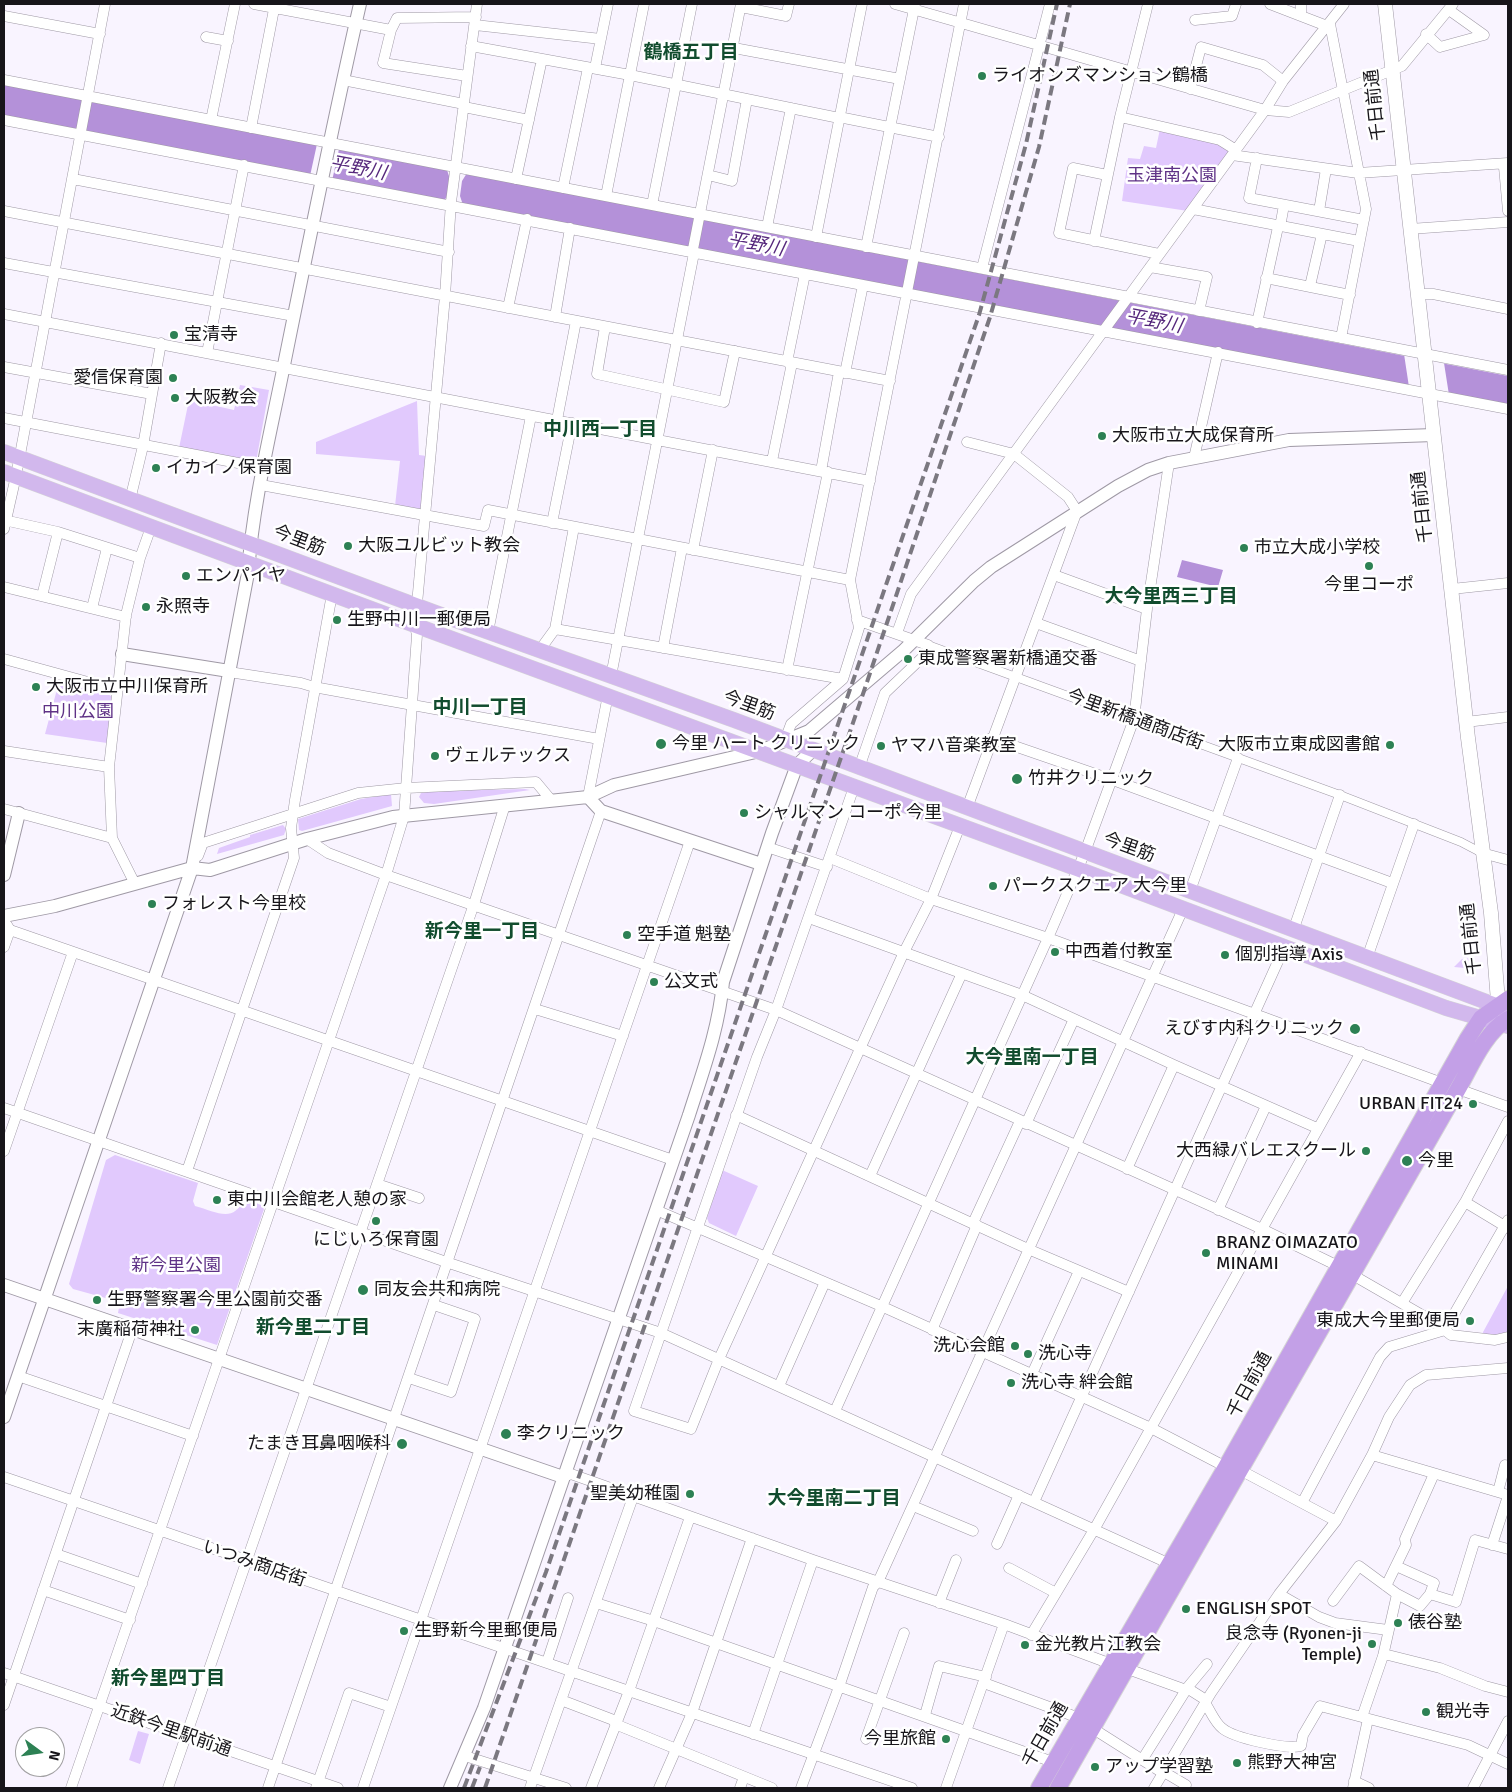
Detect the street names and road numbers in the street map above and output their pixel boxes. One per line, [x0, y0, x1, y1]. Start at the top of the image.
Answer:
street label: 千日前通 [1361, 68, 1391, 142]
street label: 千日前通 [1408, 470, 1438, 544]
street label: 今里筋 [270, 521, 328, 561]
street label: 今里新橋通商店街 [1064, 685, 1206, 755]
street label: 今里筋 [720, 687, 778, 725]
street label: 今里筋 [1100, 829, 1158, 867]
street label: 千日前通 [1457, 902, 1487, 976]
street label: 千日前通 [1223, 1348, 1277, 1422]
street label: いつみ商店街 [199, 1536, 309, 1592]
street label: 千日前通 [1019, 1698, 1073, 1772]
street label: 近鉄今里駅前通 [108, 1700, 234, 1762]

